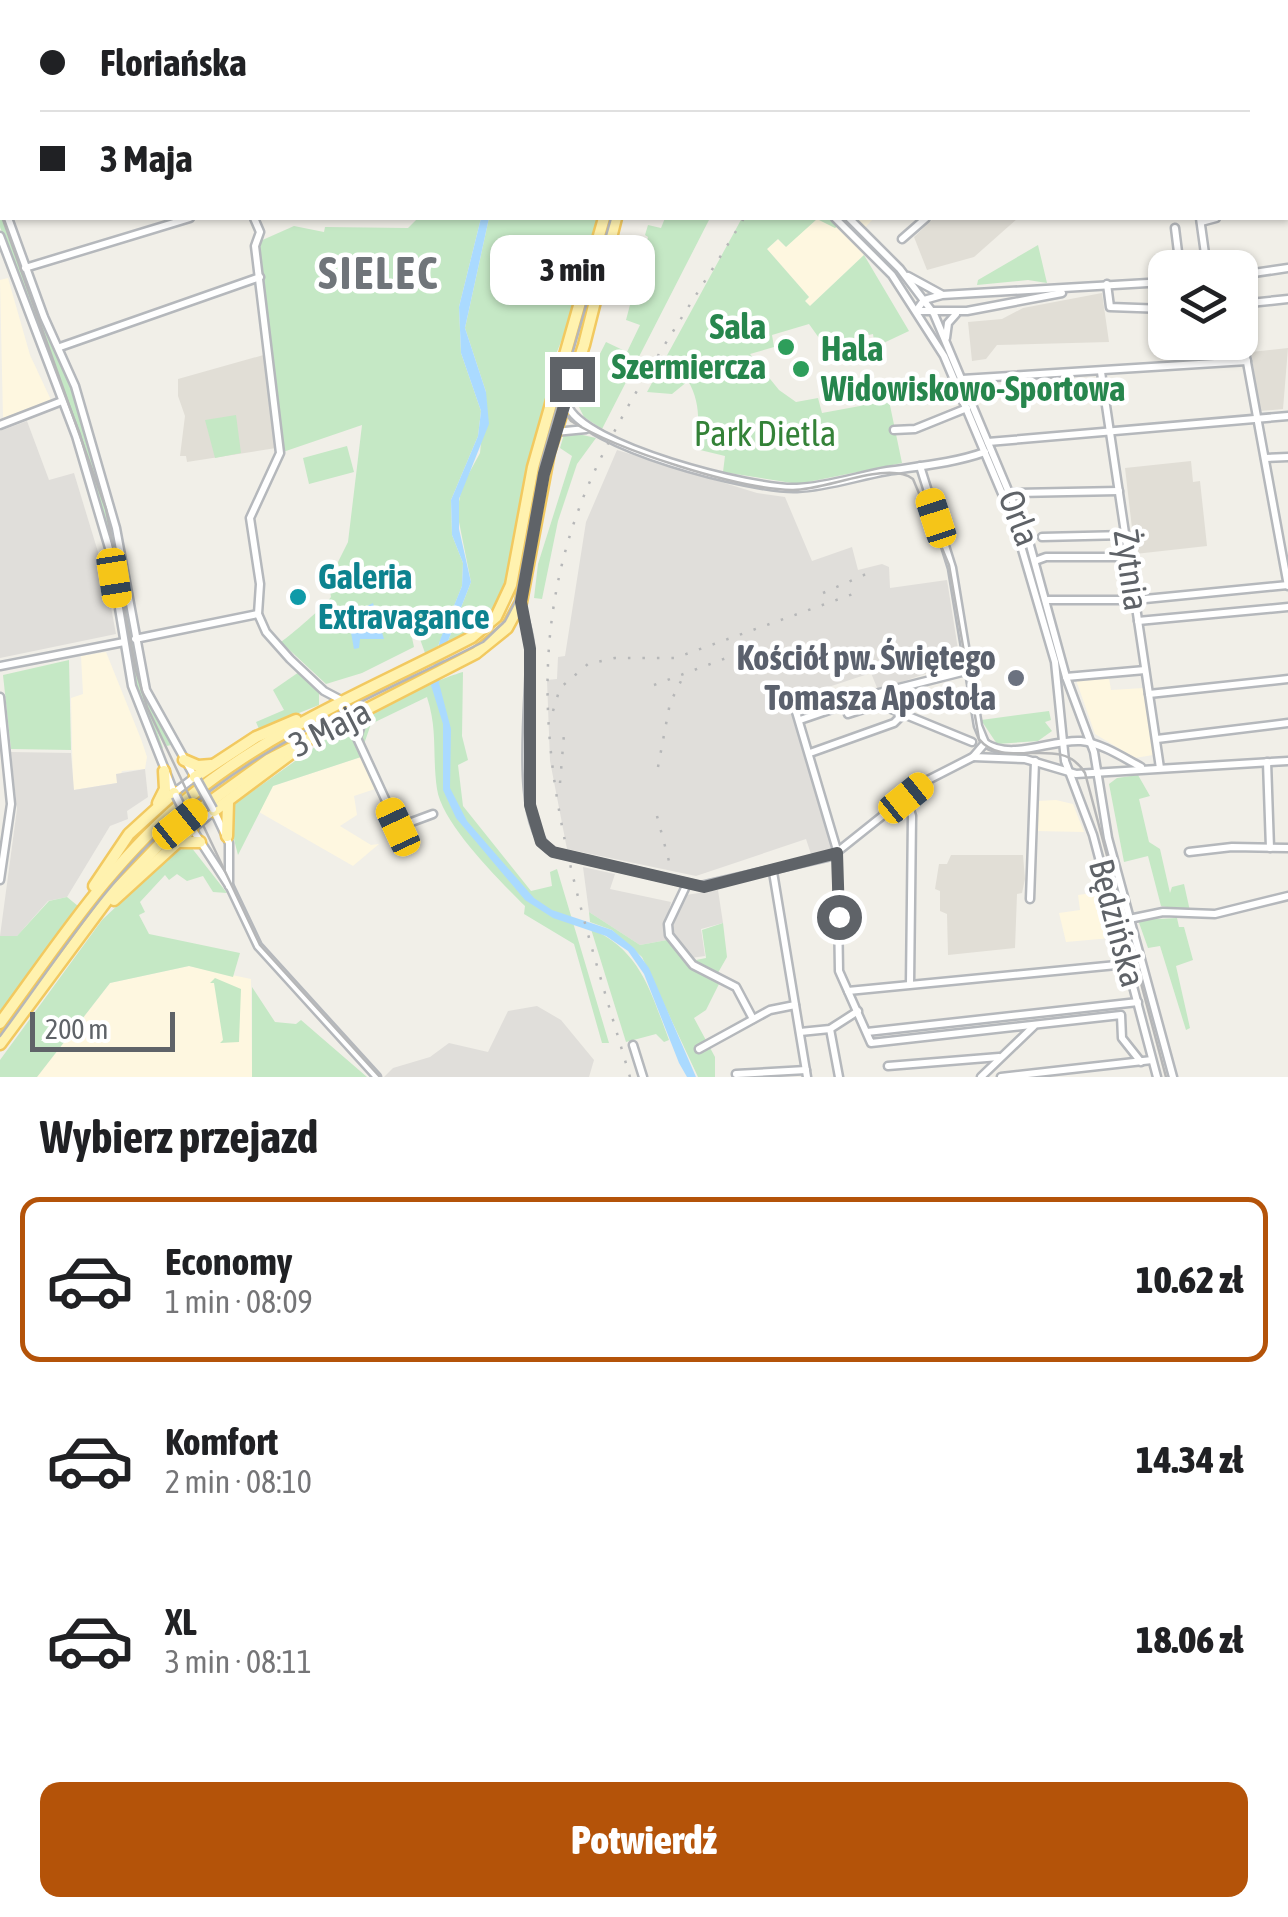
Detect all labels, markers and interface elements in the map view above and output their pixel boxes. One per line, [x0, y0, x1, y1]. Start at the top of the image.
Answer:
text: Floriańska [100, 41, 247, 84]
text: 3 Maja [100, 137, 193, 180]
callout: 3 min [490, 234, 654, 304]
district label: SIELEC [318, 247, 440, 299]
map controls [1148, 250, 1258, 360]
button: layers [1148, 250, 1258, 360]
text: 3 min [540, 251, 605, 288]
place label: Sala Szermiercza [612, 306, 766, 386]
place label: Hala Widowiskowo-Sportowa [820, 328, 1125, 408]
marker: Sala Szermiercza [775, 336, 797, 358]
route end [550, 357, 595, 402]
marker: Hala Widowiskowo-Sportowa [790, 358, 812, 380]
park label: Park Dietla [694, 413, 836, 453]
street label: Orla [991, 484, 1049, 551]
car [912, 485, 960, 551]
street label: Żytnia [1107, 527, 1157, 613]
car [94, 546, 134, 610]
place label: Galeria Extravagance [318, 556, 490, 636]
marker: Galeria Extravagance [287, 586, 309, 608]
place label: Kościół pw. Świętego Tomasza Apostoła [737, 637, 996, 717]
marker: Kościół pw. Świętego Tomasza Apostoła [1005, 667, 1027, 689]
street label: 3 Maja [282, 690, 377, 764]
car [873, 767, 939, 829]
car [147, 793, 213, 855]
car [372, 793, 424, 861]
street label: Będzińska [1082, 855, 1154, 991]
route start [817, 895, 862, 940]
scale bar [30, 1007, 175, 1052]
text: 200 m [45, 1013, 108, 1045]
text: Wybierz przejazd [40, 1111, 318, 1163]
icon: car [45, 1235, 135, 1325]
text: Economy [165, 1240, 292, 1283]
text: 10.62 zł [1136, 1258, 1243, 1301]
text: 1 min · 08:09 [165, 1283, 312, 1320]
icon: car [45, 1415, 135, 1505]
text: Komfort [165, 1420, 278, 1463]
text: 14.34 zł [1136, 1438, 1243, 1481]
text: 2 min · 08:10 [165, 1463, 312, 1500]
icon: car [45, 1595, 135, 1685]
text: XL [165, 1600, 197, 1643]
text: 18.06 zł [1136, 1618, 1243, 1661]
text: 3 min · 08:11 [165, 1643, 312, 1680]
button: Potwierdź [40, 1782, 1248, 1897]

